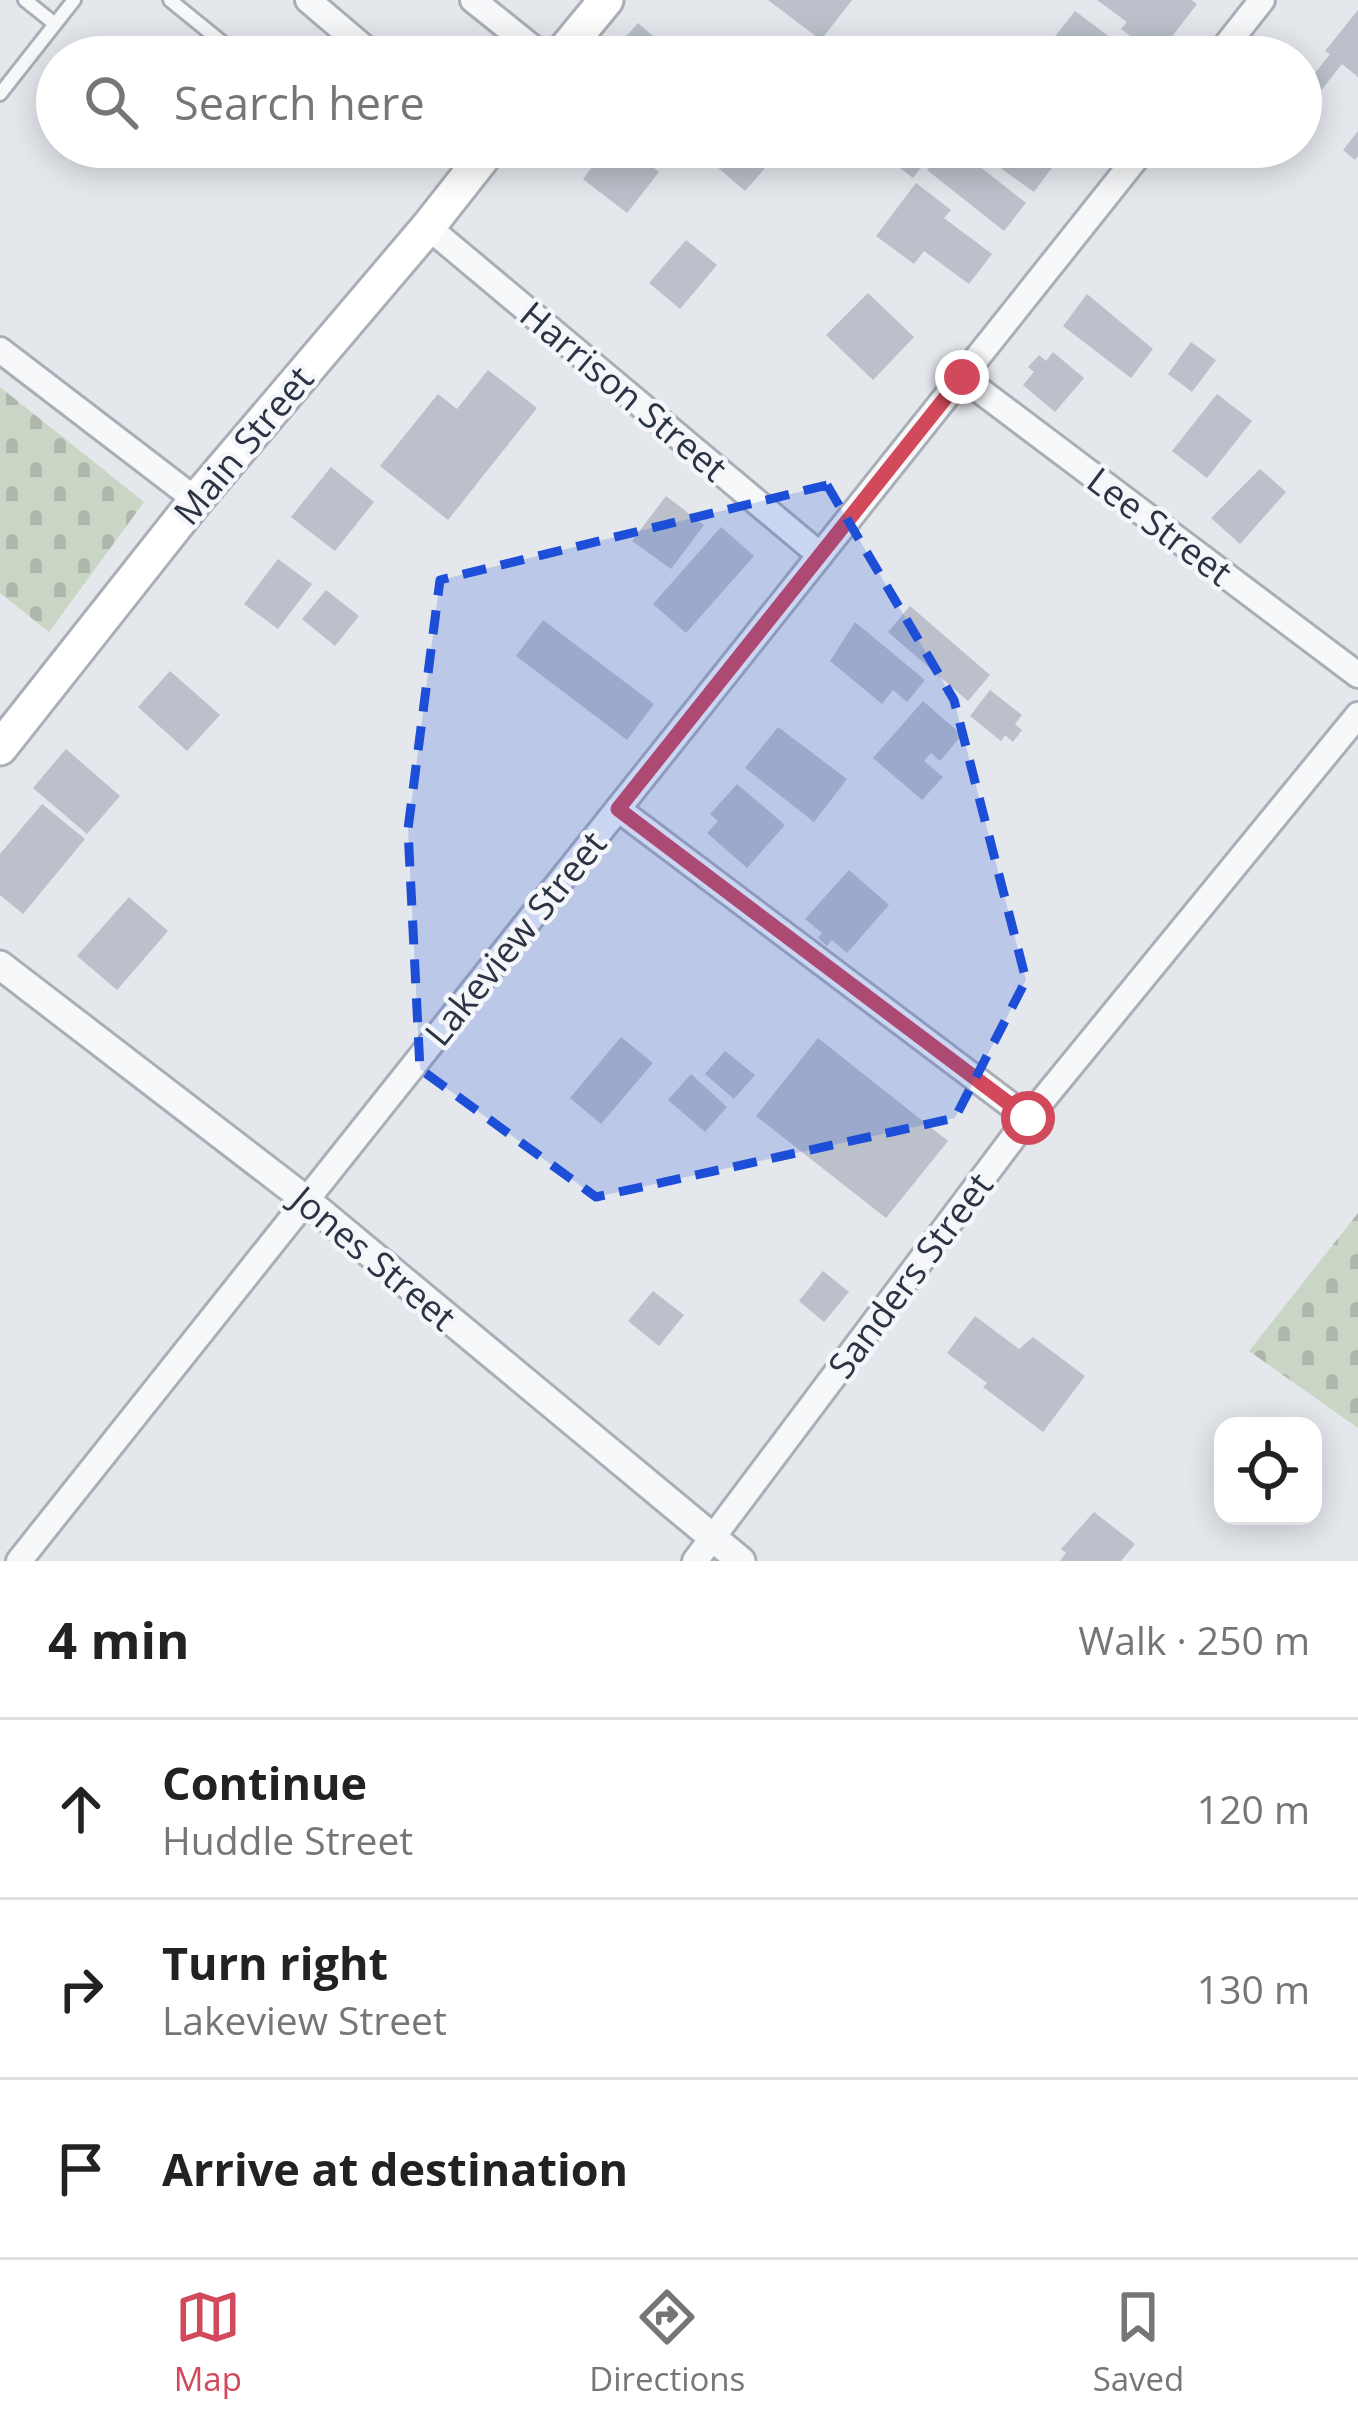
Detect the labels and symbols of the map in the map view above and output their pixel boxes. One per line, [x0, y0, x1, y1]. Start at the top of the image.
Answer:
street label: Harrison Street [510, 290, 738, 492]
route end [935, 350, 989, 404]
street label: Main Street [162, 355, 324, 535]
street label: Lee Street [1078, 456, 1242, 596]
street label: Lakeview Street [413, 820, 617, 1056]
route start [1001, 1091, 1055, 1145]
street label: Sanders Street [816, 1162, 1004, 1388]
street label: Jones Street [279, 1173, 467, 1341]

